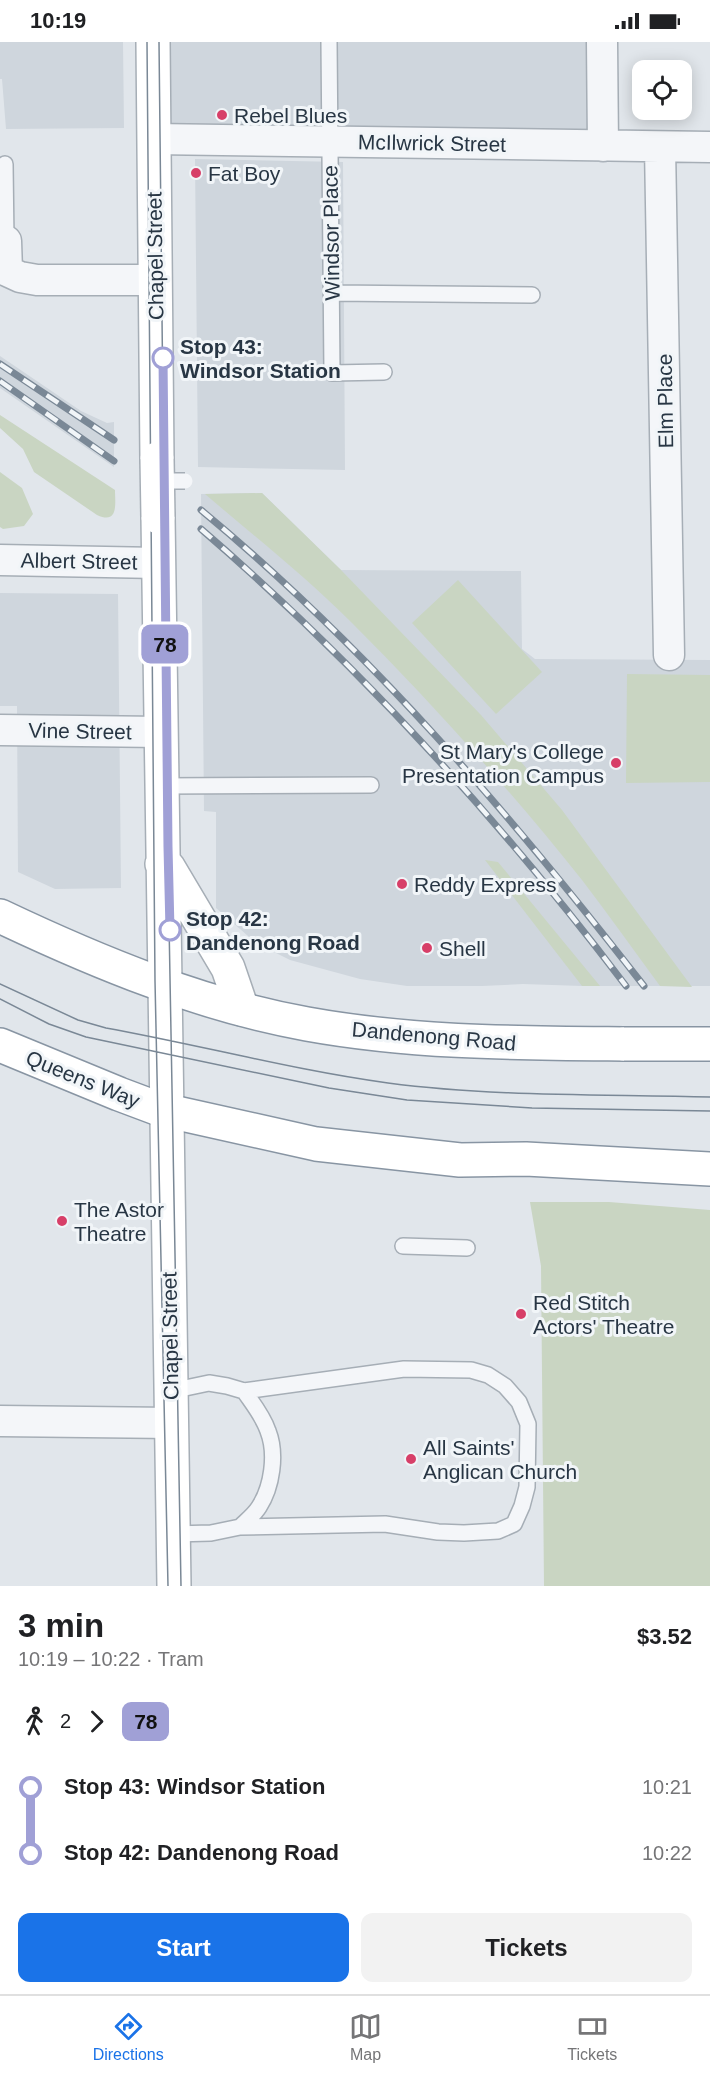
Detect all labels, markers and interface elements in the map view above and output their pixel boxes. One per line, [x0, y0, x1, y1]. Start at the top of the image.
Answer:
text: 10:19 [30, 8, 86, 33]
map controls [632, 60, 692, 120]
button: locate [632, 60, 692, 120]
place label: Rebel Blues [234, 104, 347, 127]
marker: Rebel Blues [215, 108, 229, 122]
street label: McIlwrick Street [358, 130, 506, 156]
place label: Fat Boy [208, 162, 281, 185]
street label: Windsor Place [318, 165, 344, 301]
marker: Fat Boy [189, 166, 203, 180]
street label: Chapel Street [142, 191, 168, 320]
place label: Stop 43: Windsor Station [180, 335, 341, 382]
marker: Stop 43: Windsor Station [152, 347, 174, 369]
street label: Elm Place [653, 354, 677, 448]
street label: Albert Street [20, 548, 138, 574]
line badge: 78 [138, 624, 192, 664]
text: 78 [153, 633, 177, 656]
street label: Vine Street [28, 719, 132, 743]
place label: St Mary's College Presentation Campus [402, 740, 604, 787]
marker: St Mary's College Presentation Campus [609, 756, 623, 770]
place label: Reddy Express [414, 873, 556, 896]
marker: Reddy Express [395, 877, 409, 891]
place label: Stop 42: Dandenong Road [186, 907, 360, 954]
marker: Stop 42: Dandenong Road [159, 919, 181, 941]
place label: Shell [439, 937, 486, 960]
marker: Shell [420, 941, 434, 955]
street label: Dandenong Road [351, 1017, 517, 1055]
street label: Queens Way [23, 1046, 144, 1112]
place label: The Astor Theatre [74, 1198, 164, 1245]
marker: The Astor Theatre [55, 1214, 69, 1228]
street label: Chapel Street [157, 1271, 183, 1400]
place label: Red Stitch Actors' Theatre [533, 1291, 674, 1338]
marker: Red Stitch Actors' Theatre [514, 1307, 528, 1321]
place label: All Saints' Anglican Church [423, 1436, 577, 1483]
marker: All Saints' Anglican Church [404, 1452, 418, 1466]
text: 3 min [18, 1607, 104, 1644]
text: $3.52 [637, 1624, 692, 1649]
text: 10:19 – 10:22 · Tram [18, 1648, 204, 1670]
icon: walk [18, 1705, 51, 1738]
icon: forward [80, 1705, 113, 1738]
text: 2 [60, 1710, 71, 1732]
text: 78 [134, 1710, 157, 1733]
text: Stop 43: Windsor Station [64, 1774, 325, 1799]
text: 10:21 [642, 1776, 692, 1798]
text: Stop 42: Dandenong Road [64, 1840, 339, 1865]
text: 10:22 [642, 1842, 692, 1864]
button: Start [18, 1913, 349, 1982]
button: Tickets [361, 1913, 692, 1982]
tab: Directions [93, 2010, 164, 2064]
tab: Map [349, 2010, 382, 2064]
tab: Tickets [567, 2010, 617, 2064]

